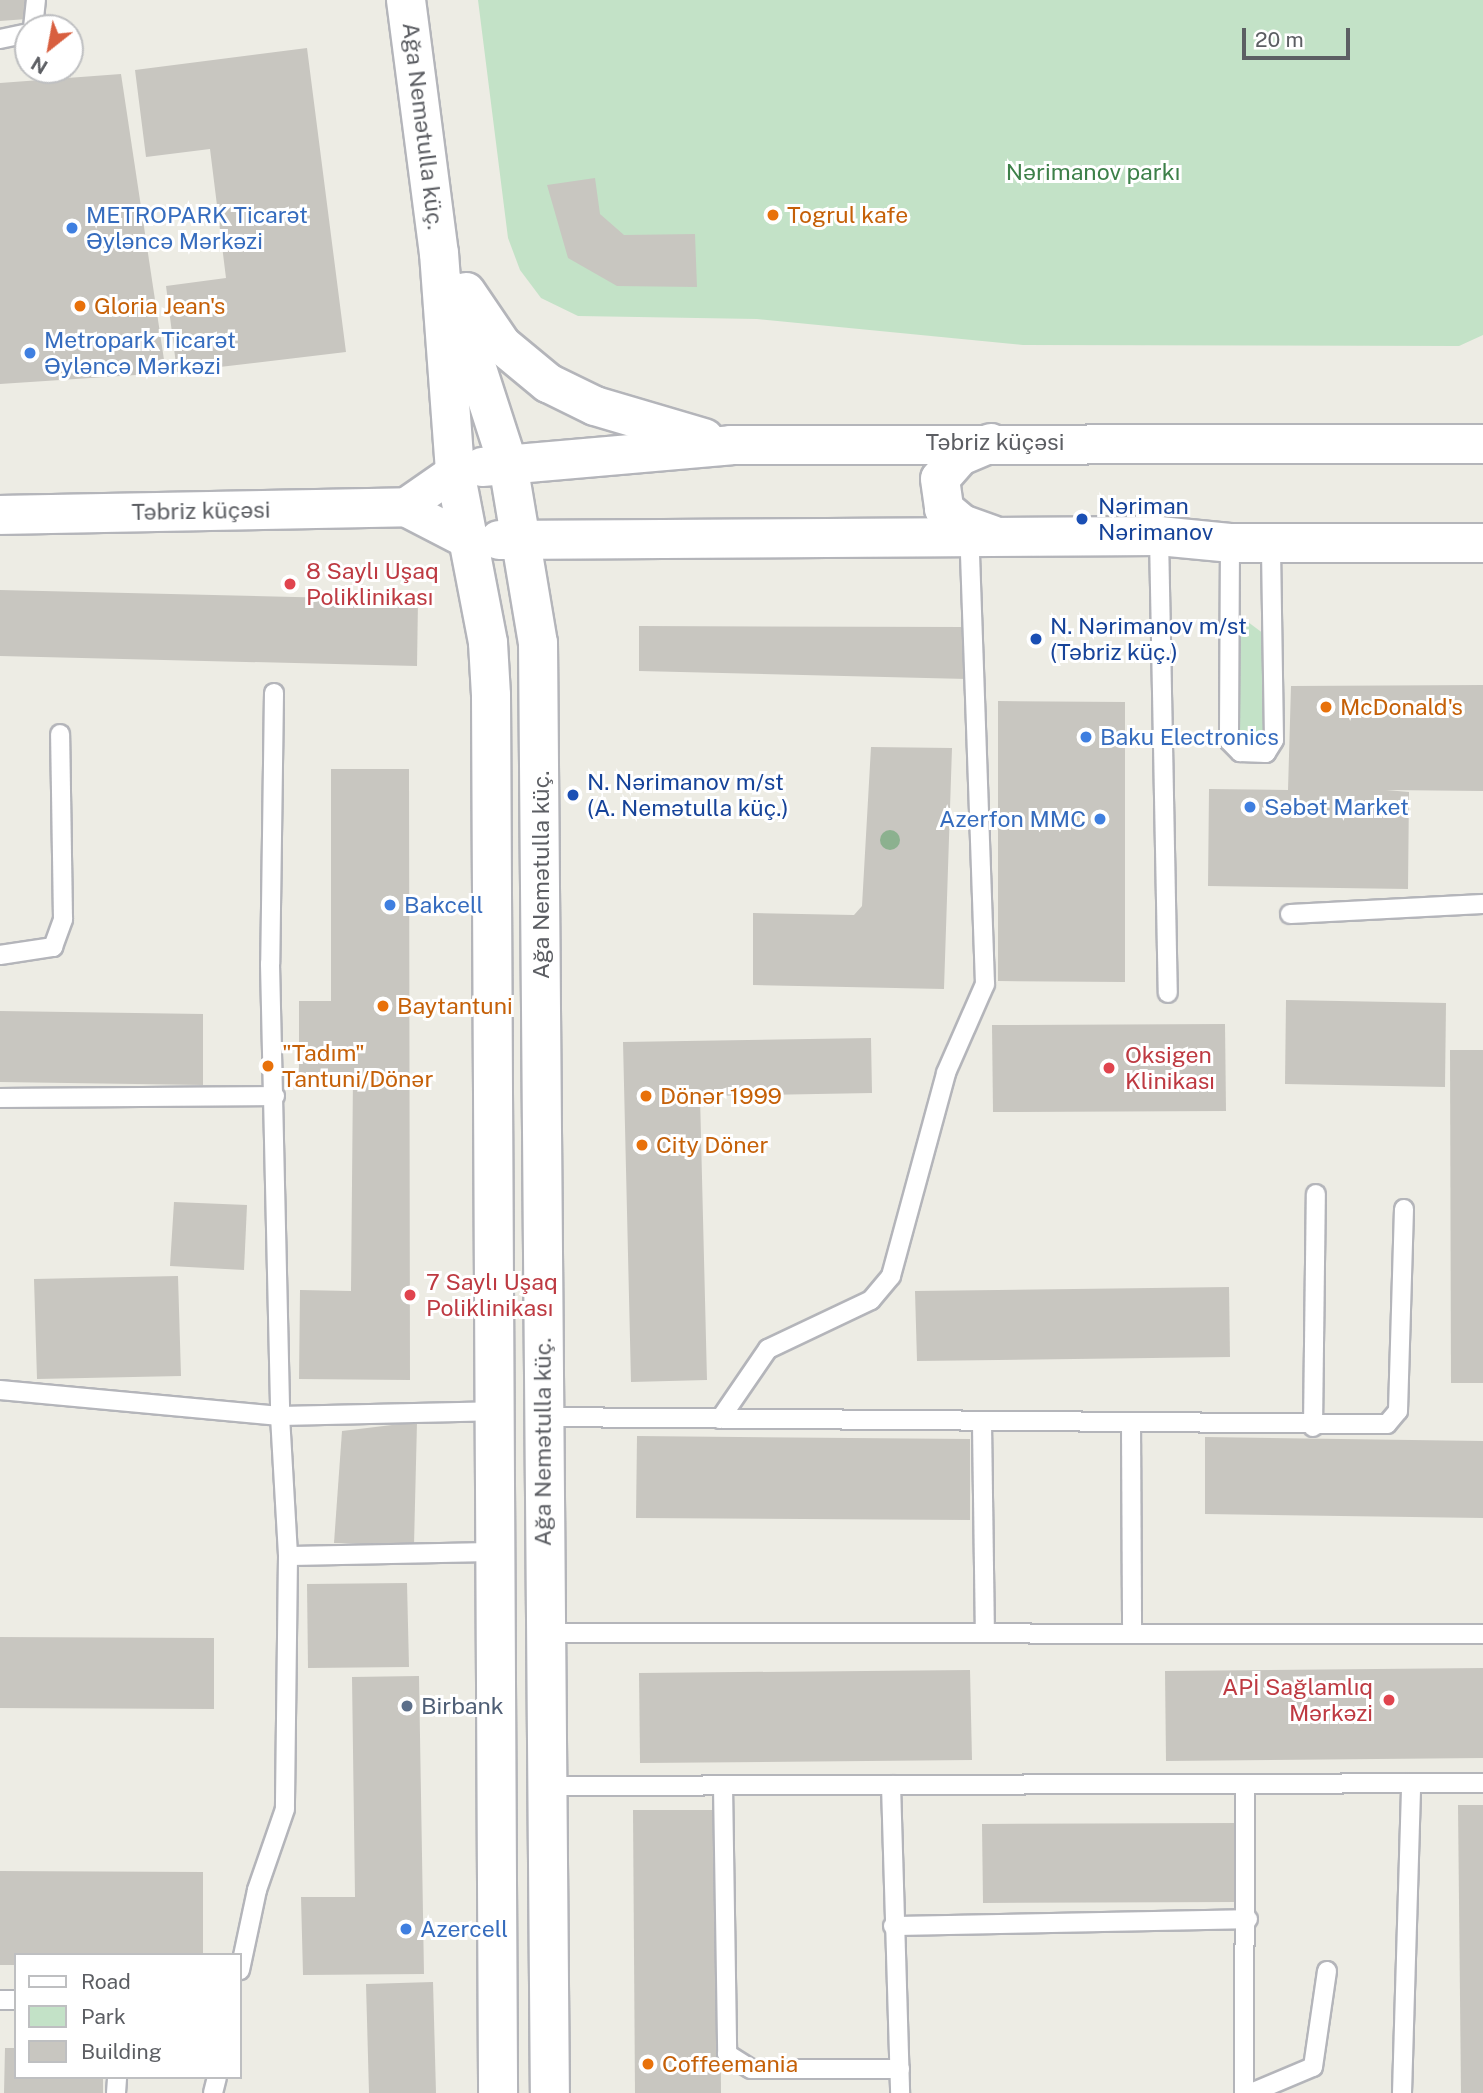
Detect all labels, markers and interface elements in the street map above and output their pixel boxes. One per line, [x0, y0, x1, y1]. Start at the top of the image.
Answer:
north arrow [14, 14, 84, 84]
scale bar [1245, 14, 1354, 58]
street label: Ağa Nemətulla küç. [397, 21, 449, 231]
text: 20 m [1255, 27, 1304, 52]
text: N [27, 52, 51, 79]
park label: Nərimanov parkı [1006, 158, 1180, 186]
place label: METROPARK Ticarət Əyləncə Mərkəzi [86, 201, 308, 255]
place label: Togrul kafe [787, 201, 908, 229]
marker: Togrul kafe [765, 207, 781, 223]
marker: METROPARK Ticarət Əyləncə Mərkəzi [64, 220, 80, 236]
place label: Gloria Jean's [94, 292, 225, 320]
marker: Gloria Jean's [72, 298, 88, 314]
place label: Metropark Ticarət Əyləncə Mərkəzi [44, 326, 236, 380]
marker: Metropark Ticarət Əyləncə Mərkəzi [22, 345, 38, 361]
street label: Təbriz küçəsi [926, 428, 1064, 456]
place label: Nəriman Nərimanov [1098, 492, 1213, 546]
street label: Təbriz küçəsi [131, 496, 271, 526]
marker: Nəriman Nərimanov [1072, 509, 1092, 529]
place label: 8 Saylı Uşaq Poliklinikası [306, 557, 439, 611]
marker: 8 Saylı Uşaq Poliklinikası [280, 574, 300, 594]
place label: N. Nərimanov m/st (Təbriz küç.) [1050, 612, 1247, 666]
marker: N. Nərimanov m/st (Təbriz küç.) [1028, 631, 1044, 647]
place label: McDonald's [1340, 693, 1463, 721]
marker: McDonald's [1318, 699, 1334, 715]
place label: Baku Electronics [1100, 723, 1279, 751]
marker: Baku Electronics [1078, 729, 1094, 745]
place label: N. Nərimanov m/st (A. Nemətulla küç.) [587, 768, 789, 822]
street label: Ağa Nemətulla küç. [527, 771, 555, 979]
marker: N. Nərimanov m/st (A. Nemətulla küç.) [565, 787, 581, 803]
place label: Səbət Market [1264, 793, 1409, 821]
marker: Səbət Market [1242, 799, 1258, 815]
place label: Azerfon MMC [939, 805, 1086, 833]
marker: Azerfon MMC [1092, 811, 1108, 827]
place label: Bakcell [404, 891, 484, 919]
marker: Bakcell [382, 897, 398, 913]
place label: Baytantuni [397, 992, 513, 1020]
marker: Baytantuni [375, 998, 391, 1014]
place label: "Tadım" Tantuni/Dönər [282, 1039, 433, 1093]
place label: Oksigen Klinikası [1125, 1041, 1215, 1095]
marker: "Tadım" Tantuni/Dönər [260, 1058, 276, 1074]
marker: Oksigen Klinikası [1099, 1058, 1119, 1078]
place label: Dönər 1999 [660, 1082, 782, 1110]
marker: Dönər 1999 [638, 1088, 654, 1104]
place label: City Döner [656, 1131, 769, 1159]
marker: City Döner [634, 1137, 650, 1153]
place label: 7 Saylı Uşaq Poliklinikası [426, 1268, 558, 1322]
marker: 7 Saylı Uşaq Poliklinikası [400, 1285, 420, 1305]
street label: Ağa Nemətulla küç. [529, 1338, 557, 1546]
place label: APİ Sağlamlıq Mərkəzi [1222, 1673, 1373, 1727]
marker: APİ Sağlamlıq Mərkəzi [1379, 1690, 1399, 1710]
place label: Birbank [421, 1692, 504, 1720]
marker: Birbank [399, 1698, 415, 1714]
place label: Azercell [420, 1915, 508, 1943]
marker: Azercell [398, 1921, 414, 1937]
legend [14, 1953, 242, 2079]
text: Road [81, 1969, 131, 1994]
text: Park [81, 2004, 126, 2029]
text: Building [81, 2039, 162, 2064]
place label: Coffeemania [662, 2050, 798, 2078]
marker: Coffeemania [640, 2056, 656, 2072]

